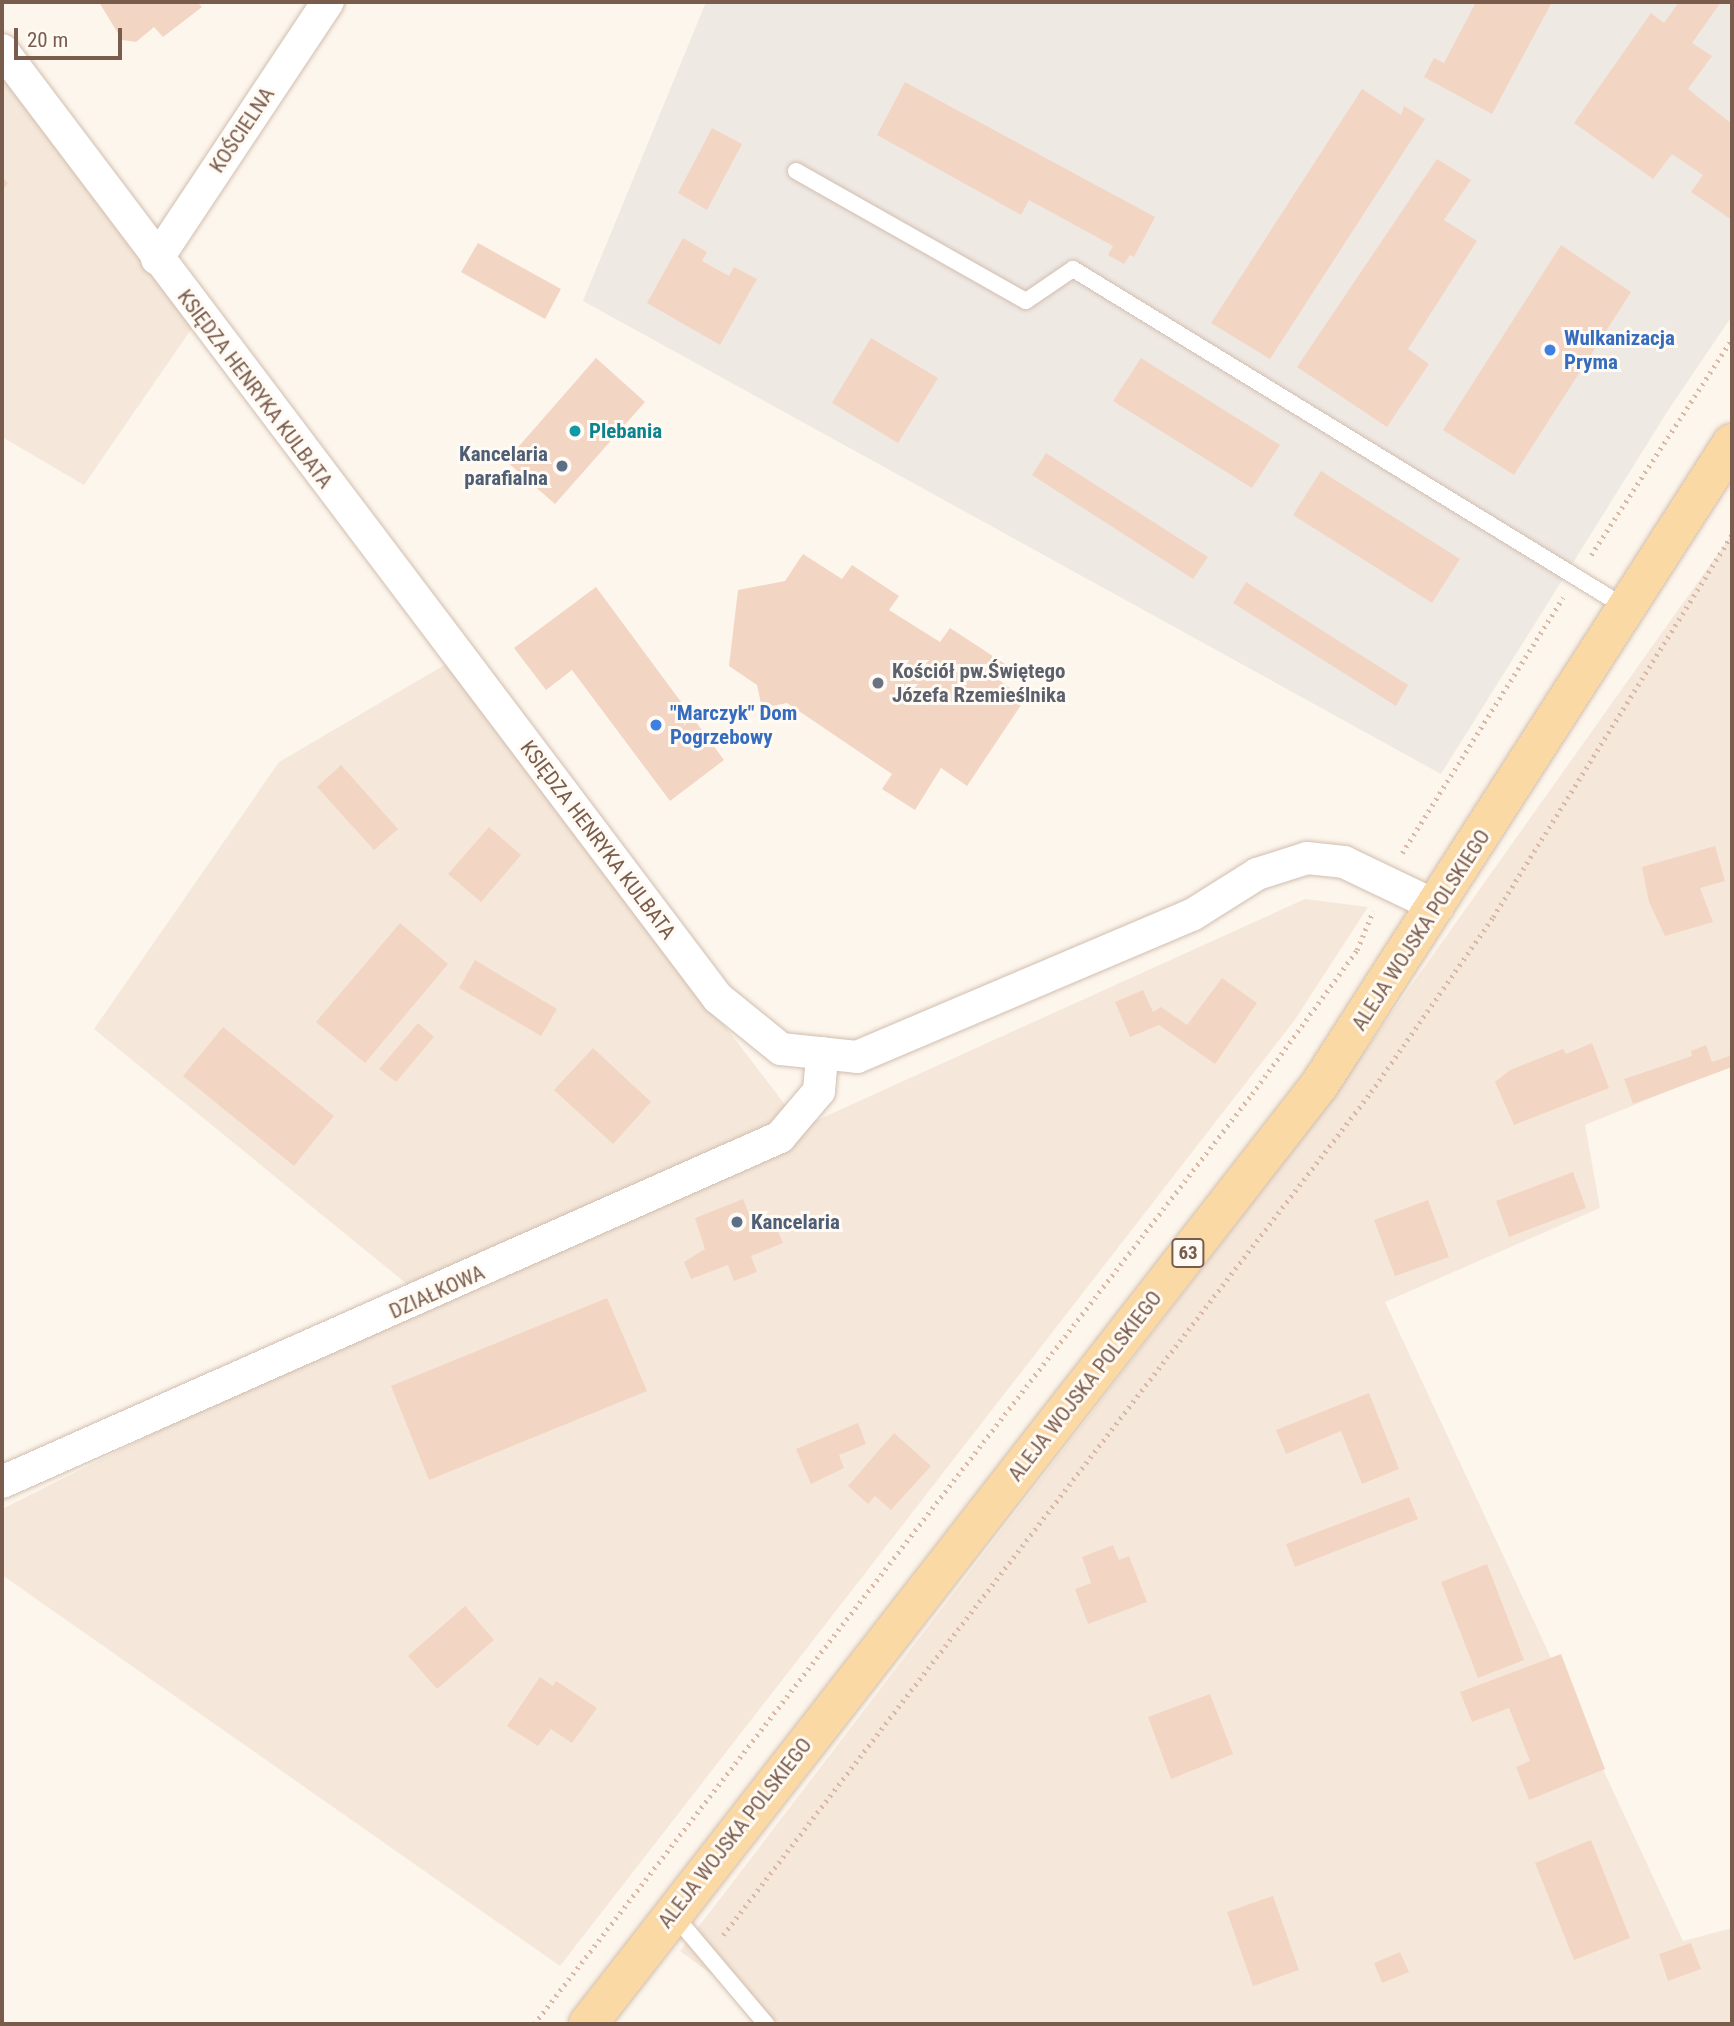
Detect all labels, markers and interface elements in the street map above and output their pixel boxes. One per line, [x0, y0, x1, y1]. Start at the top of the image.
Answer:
scale bar [18, 14, 126, 58]
text: 20 m [27, 28, 68, 52]
street label: KOŚCIELNA [204, 83, 280, 177]
street label: KSIĘDZA HENRYKA KULBATA [172, 285, 338, 493]
place label: Wulkanizacja Pryma [1564, 325, 1675, 375]
marker: Wulkanizacja Pryma [1542, 342, 1558, 358]
place label: Plebania [589, 418, 662, 444]
marker: Plebania [567, 423, 583, 439]
place label: Kancelaria parafialna [459, 441, 548, 491]
marker: Kancelaria parafialna [554, 458, 570, 474]
place label: Kościół pw.Świętego Józefa Rzemieślnika [892, 658, 1066, 708]
marker: Kościół pw.Świętego Józefa Rzemieślnika [870, 675, 886, 691]
place label: "Marczyk" Dom Pogrzebowy [670, 700, 797, 750]
marker: "Marczyk" Dom Pogrzebowy [648, 717, 664, 733]
street label: KSIĘDZA HENRYKA KULBATA [515, 736, 681, 944]
street label: ALEJA WOJSKA POLSKIEGO [1347, 825, 1495, 1035]
place label: Kancelaria [751, 1209, 840, 1235]
marker: Kancelaria [729, 1214, 745, 1230]
road number: 63 [1170, 1238, 1206, 1268]
street label: DZIAŁKOWA [385, 1260, 489, 1324]
street label: ALEJA WOJSKA POLSKIEGO [1003, 1286, 1167, 1486]
street label: ALEJA WOJSKA POLSKIEGO [653, 1733, 817, 1933]

